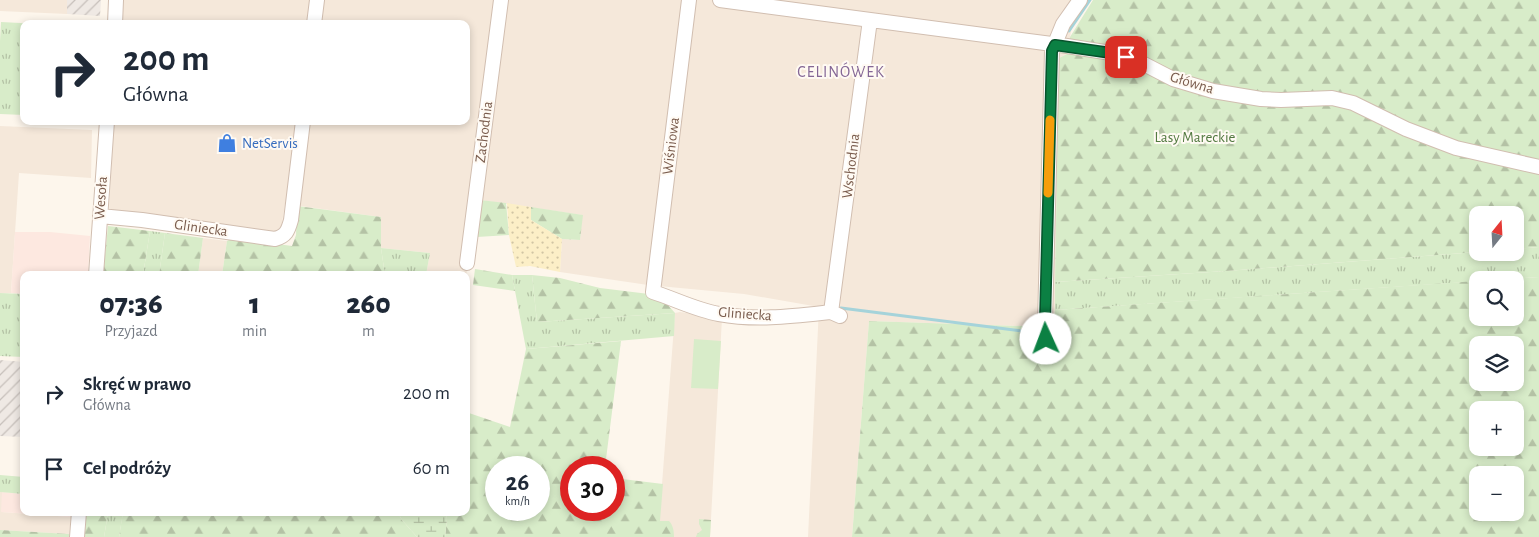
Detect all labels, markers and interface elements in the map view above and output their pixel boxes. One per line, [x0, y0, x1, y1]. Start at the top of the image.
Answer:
pin [1105, 36, 1147, 78]
icon: right [40, 40, 105, 105]
text: 200 m [123, 42, 210, 77]
icon: arrive [1112, 43, 1140, 71]
district label: CELINÓWEK [797, 62, 885, 80]
street label: Główna [1168, 69, 1216, 97]
text: Główna [123, 83, 189, 105]
street label: Zachodnia [473, 100, 495, 164]
street label: Wiśniowa [660, 116, 682, 176]
park label: Lasy Mareckie [1155, 130, 1236, 145]
shop icon: NetServis [216, 132, 238, 154]
street label: Wschodnia [840, 133, 862, 199]
place label: NetServis [242, 136, 298, 151]
street label: Wesoła [92, 176, 110, 220]
north arrow [1469, 206, 1524, 261]
map controls [1469, 206, 1524, 521]
street label: Gliniecka [173, 217, 229, 239]
button: search [1469, 271, 1524, 326]
text: 07:36 [99, 289, 163, 319]
text: 1 [249, 289, 260, 319]
text: 260 [346, 289, 391, 319]
street label: Gliniecka [718, 305, 772, 323]
position arrow [1019, 312, 1071, 364]
text: Przyjazd [104, 323, 157, 339]
text: min [242, 323, 267, 339]
text: m [362, 323, 375, 339]
button: layers [1469, 336, 1524, 391]
text: Skręć w prawo [83, 375, 191, 394]
icon: right [40, 380, 68, 408]
text: 200 m [403, 384, 450, 403]
text: Główna [83, 397, 131, 413]
button: + [1469, 401, 1524, 456]
icon: arrive [40, 455, 68, 483]
speed limit sign: 30 [560, 456, 625, 521]
text: Cel podróży [83, 459, 171, 478]
text: 60 m [413, 459, 450, 478]
button: − [1469, 466, 1524, 521]
text: 26 [506, 470, 529, 495]
text: km/h [505, 495, 530, 507]

